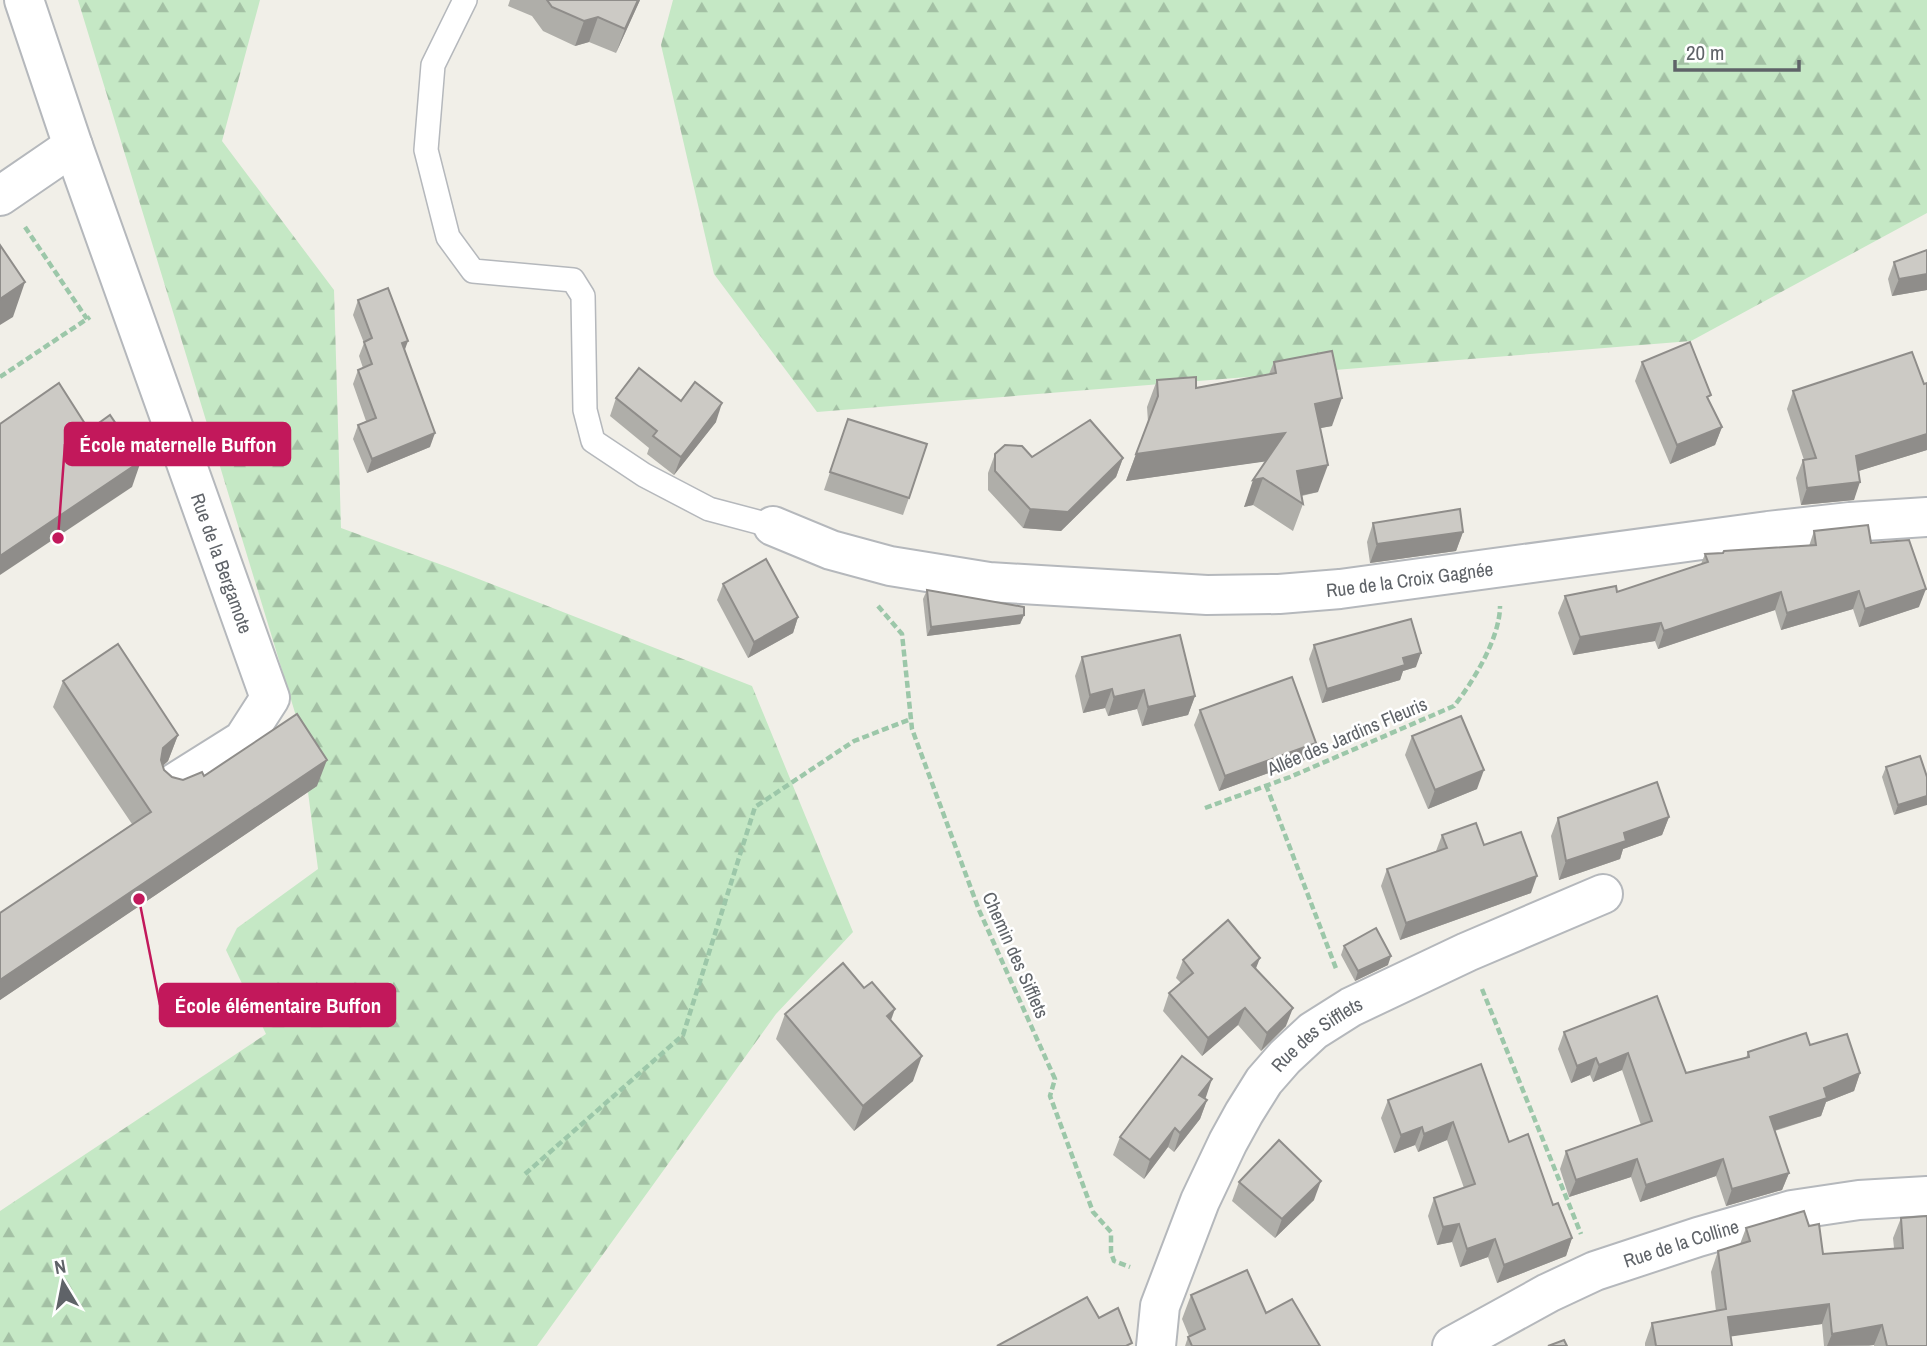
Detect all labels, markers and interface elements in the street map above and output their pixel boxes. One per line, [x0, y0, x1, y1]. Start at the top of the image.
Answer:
scale bar [1675, 28, 1799, 72]
text: 20 m [1686, 38, 1724, 67]
callout: École maternelle Buffon [65, 423, 290, 465]
text: École maternelle Buffon [79, 430, 277, 459]
street label: Rue de la Bergamote [185, 489, 259, 637]
street label: Rue de la Croix Gagnée [1325, 555, 1495, 603]
street label: Allée des Jardins Fleuris [1262, 690, 1431, 782]
street label: Chemin des Sifflets [977, 888, 1056, 1022]
callout: École élémentaire Buffon [160, 984, 395, 1026]
street label: Rue des Sifflets [1265, 990, 1367, 1077]
text: École élémentaire Buffon [175, 991, 381, 1020]
street label: Rue de la Colline [1620, 1213, 1742, 1274]
north arrow [28, 1248, 98, 1318]
text: N [52, 1252, 68, 1280]

